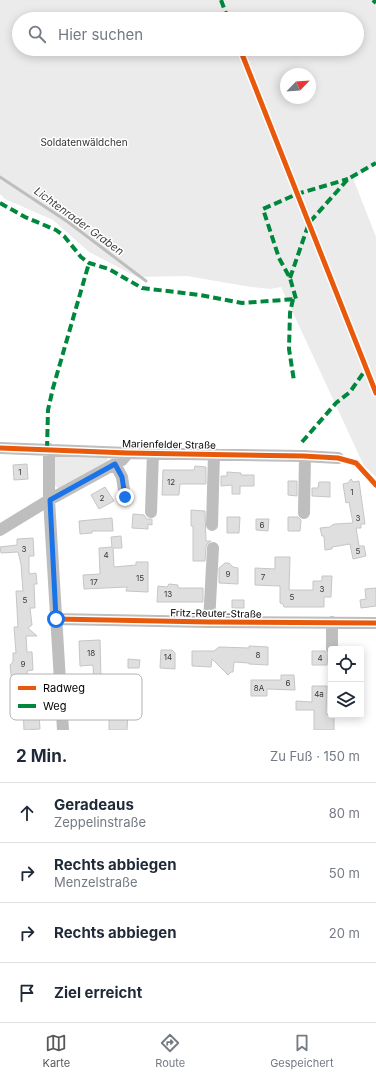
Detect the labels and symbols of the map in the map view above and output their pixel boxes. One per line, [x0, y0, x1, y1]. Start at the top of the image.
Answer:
north arrow [280, 68, 316, 104]
park label: Soldatenwäldchen [40, 136, 128, 148]
water label: Lichtenrader Graben [31, 184, 127, 259]
street label: Marienfelder Straße [122, 437, 216, 451]
house number: 1 [18, 467, 22, 477]
house number: 12 [167, 477, 175, 487]
house number: 1 [350, 487, 354, 497]
route end [116, 488, 134, 506]
house number: 2 [100, 493, 105, 503]
house number: 3 [356, 513, 361, 523]
house number: 6 [260, 520, 265, 530]
house number: 3 [22, 544, 27, 554]
house number: 5 [356, 546, 361, 556]
house number: 4 [103, 550, 109, 560]
house number: 9 [226, 569, 231, 579]
house number: 7 [261, 572, 266, 582]
house number: 15 [136, 573, 144, 583]
house number: 17 [90, 577, 98, 587]
house number: 3 [320, 584, 325, 594]
house number: 13 [164, 589, 172, 599]
house number: 5 [290, 592, 295, 602]
house number: 5 [23, 595, 28, 605]
street label: Fritz-Reuter-Straße [170, 606, 262, 620]
route start [47, 610, 65, 628]
house number: 18 [87, 648, 95, 658]
house number: 8 [256, 650, 261, 660]
house number: 14 [164, 652, 172, 662]
house number: 4 [317, 653, 323, 663]
house number: 9 [21, 659, 26, 669]
legend [10, 674, 142, 720]
house number: 6 [286, 678, 291, 688]
text: Radweg [43, 681, 85, 695]
house number: 8A [254, 683, 265, 693]
house number: 4a [314, 689, 324, 699]
text: Weg [43, 699, 66, 713]

